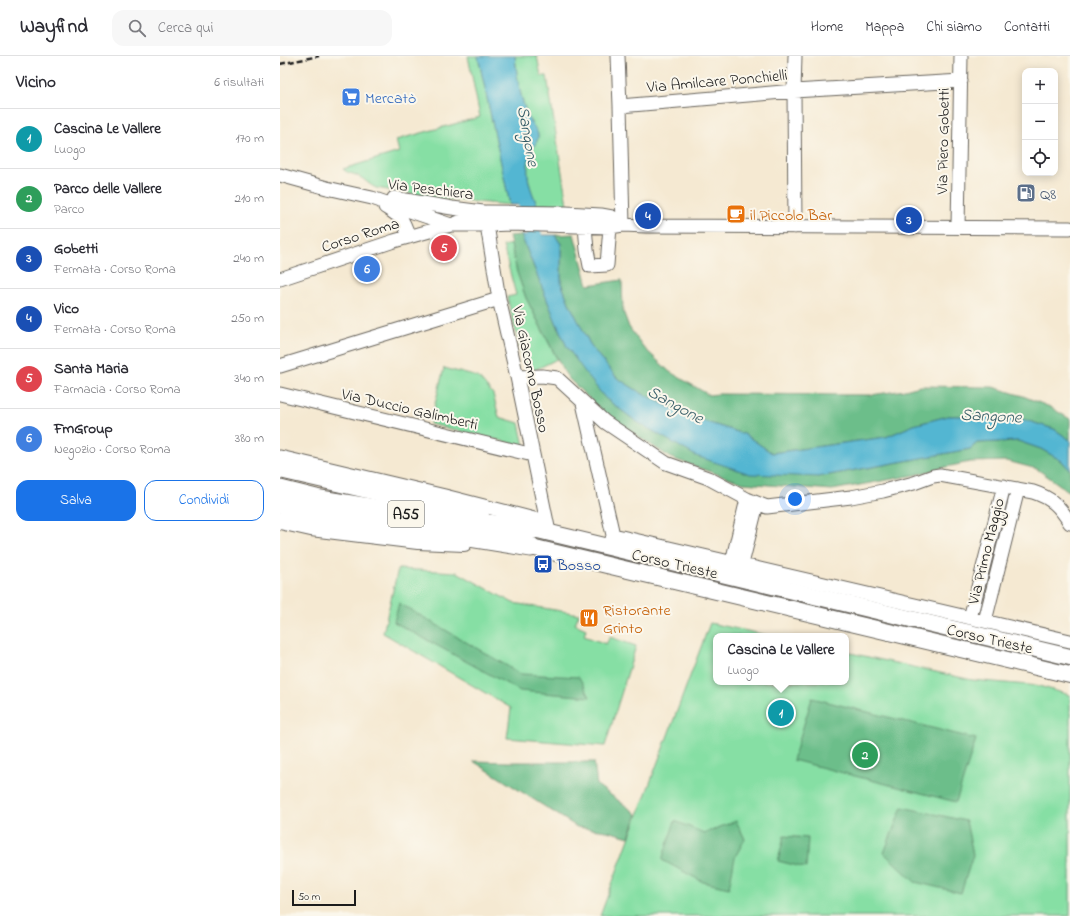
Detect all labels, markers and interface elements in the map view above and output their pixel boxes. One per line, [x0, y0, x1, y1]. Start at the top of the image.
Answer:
search box [112, 10, 392, 46]
text: Wayfind [20, 14, 88, 41]
icon: search [126, 17, 148, 39]
text: Cerca qui [158, 17, 213, 39]
text: Home [811, 17, 843, 38]
text: Mappa [865, 17, 904, 38]
text: Chi siamo [926, 17, 982, 38]
text: Contatti [1004, 17, 1050, 38]
street label: Via Amilcare Ponchielli [645, 64, 789, 100]
map controls [1022, 68, 1058, 176]
button: + [1022, 68, 1058, 104]
text: Vicino [16, 70, 56, 95]
text: 6 risultati [214, 73, 264, 92]
supermarket icon: Mercatò [340, 86, 362, 108]
place label: Mercatò [365, 87, 416, 111]
street label: Via Piero Gobetti [931, 87, 957, 196]
water label: Sangone [509, 104, 545, 170]
button: − [1022, 104, 1058, 140]
text: Cascina Le Vallere [54, 118, 161, 140]
text: 1 [27, 129, 31, 148]
text: 170 m [236, 129, 264, 148]
text: Luogo [54, 140, 86, 159]
button: locate [1022, 140, 1058, 176]
street label: Via Peschiera [386, 173, 475, 207]
text: Parco delle Vallere [54, 178, 162, 200]
fuel station icon: Q8 [1015, 182, 1037, 204]
place label: Q8 [1040, 183, 1056, 207]
text: 2 [26, 189, 32, 208]
text: 210 m [234, 189, 264, 208]
text: Parco [54, 200, 84, 219]
pin: 4 [635, 201, 661, 231]
cafe icon: il Piccolo Bar [725, 203, 747, 225]
place label: il Piccolo Bar [750, 204, 832, 228]
pin: 3 [896, 205, 922, 235]
street label: Corso Roma [319, 212, 403, 260]
pin: 5 [431, 233, 457, 263]
text: Gobetti [54, 238, 98, 260]
text: 3 [26, 249, 32, 268]
text: 240 m [233, 249, 264, 268]
pin: 6 [354, 254, 380, 284]
text: Fermata · Corso Roma [54, 260, 176, 279]
text: Vico [54, 298, 79, 320]
street label: Via Giacomo Bosso [505, 303, 555, 435]
text: 4 [26, 309, 32, 328]
text: 250 m [231, 309, 264, 328]
text: Fermata · Corso Roma [54, 320, 176, 339]
text: Santa Maria [54, 358, 129, 380]
text: 5 [25, 369, 33, 388]
text: 340 m [234, 369, 264, 388]
text: Farmacia · Corso Roma [54, 380, 181, 399]
water label: Sangone [642, 380, 709, 433]
street label: Via Duccio Galimberti [338, 382, 480, 437]
water label: Sangone [960, 402, 1023, 432]
text: FmGroup [54, 418, 113, 440]
text: 6 [26, 429, 32, 448]
text: 380 m [235, 429, 264, 448]
text: Negozio · Corso Roma [54, 440, 171, 459]
button: Salva [16, 480, 136, 521]
button: Condividi [144, 480, 264, 521]
your location [785, 489, 805, 509]
street label: Via Primo Maggio [962, 496, 1012, 608]
road number: A55 [388, 501, 424, 527]
street label: Corso Trieste [629, 543, 721, 587]
bus stop icon: Bosso [532, 553, 554, 575]
place label: Bosso [556, 554, 601, 578]
place label: Ristorante Grinto [603, 599, 671, 641]
restaurant icon: Ristorante Grinto [578, 607, 600, 629]
street label: Corso Trieste [944, 618, 1036, 662]
popup [713, 633, 849, 685]
text: Cascina Le Vallere [728, 639, 834, 661]
text: Luogo [728, 661, 759, 680]
pin: 1 [768, 698, 794, 728]
pin: 2 [852, 740, 878, 770]
scale bar [292, 888, 356, 907]
text: 50 m [298, 889, 320, 905]

